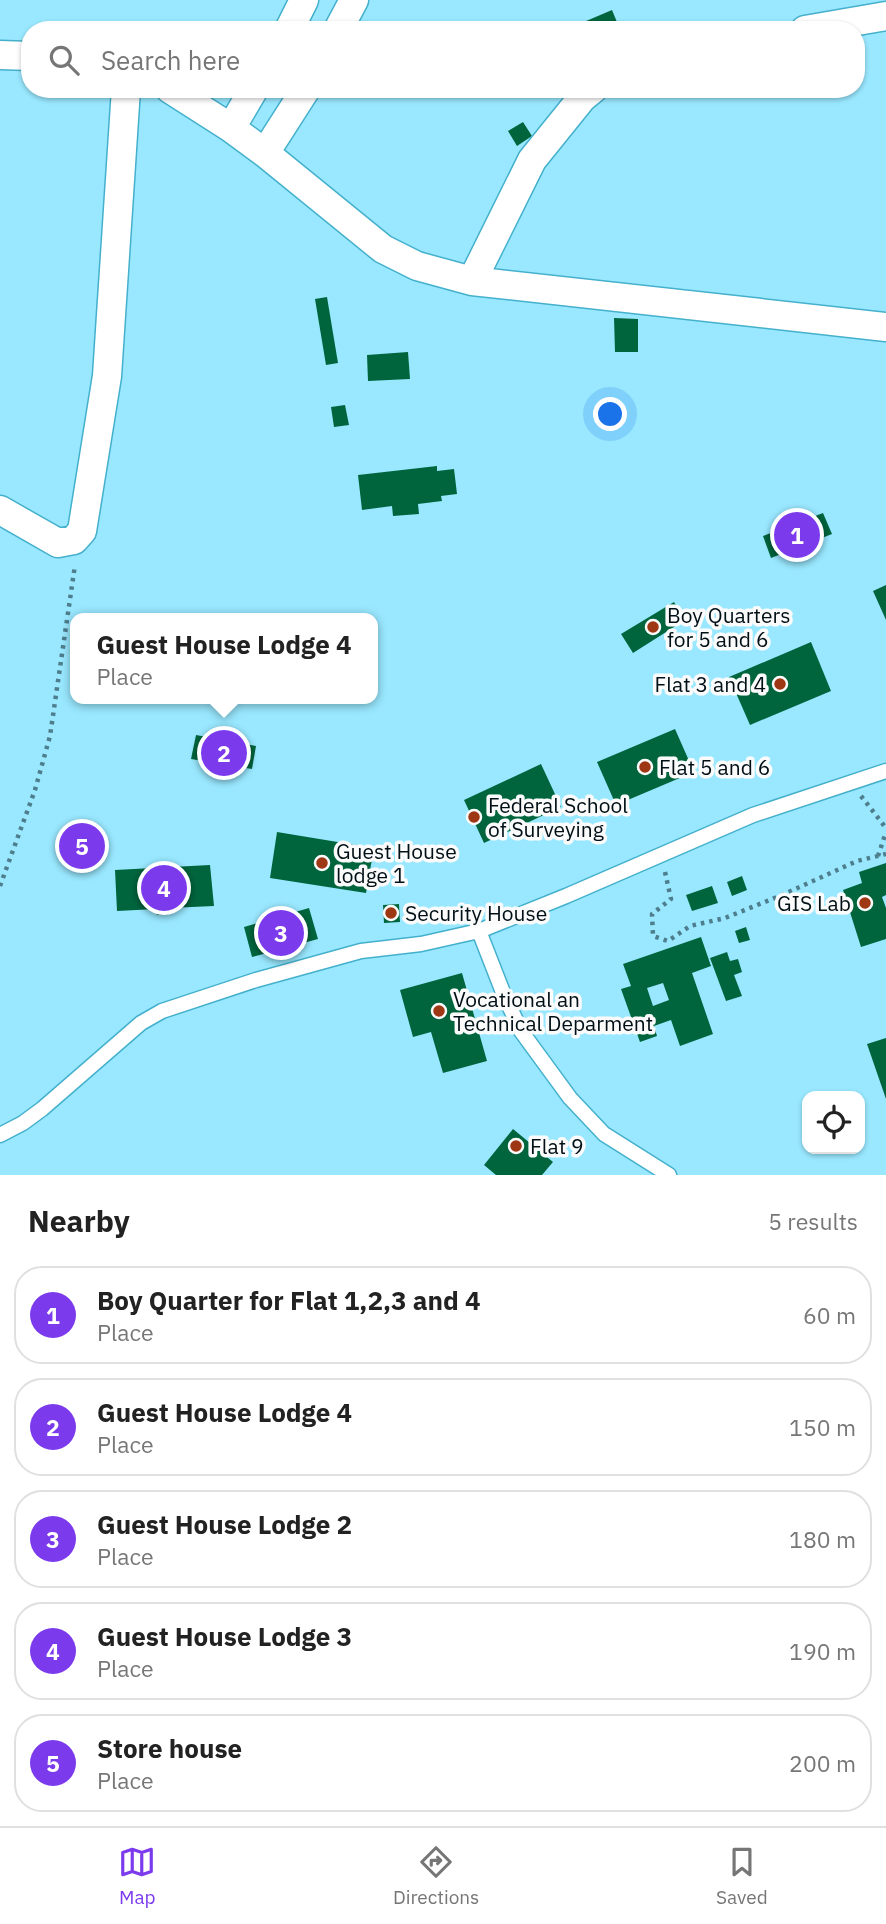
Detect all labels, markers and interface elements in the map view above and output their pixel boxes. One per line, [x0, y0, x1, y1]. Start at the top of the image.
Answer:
search box [21, 21, 865, 98]
icon: search [45, 41, 83, 79]
text: Search here [101, 43, 240, 77]
your location [593, 397, 627, 431]
pin: 1 [774, 509, 820, 561]
place label: Boy Quarters for 5 and 6 [667, 601, 790, 653]
popup [70, 613, 378, 704]
marker: Boy Quarters for 5 and 6 [645, 619, 661, 635]
text: Guest House Lodge 4 [96, 627, 352, 661]
text: Place [96, 661, 153, 691]
place label: Flat 3 and 4 [655, 670, 766, 698]
marker: Flat 3 and 4 [772, 676, 788, 692]
pin: 2 [201, 727, 247, 779]
place label: Flat 5 and 6 [659, 753, 770, 781]
marker: Flat 5 and 6 [637, 759, 653, 775]
place label: Federal School of Surveying [488, 791, 628, 843]
marker: Federal School of Surveying [466, 809, 482, 825]
pin: 5 [59, 820, 105, 872]
place label: Guest House lodge 1 [336, 837, 457, 889]
marker: Guest House lodge 1 [314, 855, 330, 871]
pin: 4 [141, 862, 187, 914]
place label: GIS Lab [777, 889, 851, 917]
marker: GIS Lab [857, 895, 873, 911]
place label: Security House [405, 899, 547, 927]
marker: Security House [383, 905, 399, 921]
pin: 3 [258, 907, 304, 959]
place label: Vocational an Technical Deparment [453, 985, 653, 1037]
marker: Vocational an Technical Deparment [431, 1003, 447, 1019]
map controls [802, 1091, 865, 1154]
button: locate [802, 1091, 865, 1154]
place label: Flat 9 [530, 1132, 584, 1160]
marker: Flat 9 [508, 1138, 524, 1154]
text: Nearby [28, 1201, 130, 1240]
text: 5 results [768, 1206, 858, 1236]
text: Boy Quarter for Flat 1,2,3 and 4 [97, 1283, 481, 1317]
text: 1 [46, 1300, 60, 1330]
text: 60 m [803, 1300, 856, 1330]
text: Place [97, 1317, 154, 1347]
text: Guest House Lodge 4 [97, 1395, 352, 1429]
text: 2 [46, 1412, 60, 1442]
text: 150 m [789, 1412, 856, 1442]
text: Place [97, 1429, 154, 1459]
text: Guest House Lodge 2 [97, 1507, 352, 1541]
text: 3 [46, 1524, 60, 1554]
text: 180 m [789, 1524, 856, 1554]
text: Place [97, 1541, 154, 1571]
text: Guest House Lodge 3 [97, 1619, 352, 1653]
text: 4 [46, 1636, 60, 1666]
text: 190 m [789, 1636, 856, 1666]
text: Place [97, 1653, 154, 1683]
text: Store house [97, 1731, 242, 1765]
text: 5 [46, 1748, 60, 1778]
text: 200 m [789, 1748, 856, 1778]
text: Place [97, 1765, 154, 1795]
tab: Map [118, 1843, 156, 1909]
tab: Directions [393, 1843, 479, 1909]
tab: Saved [716, 1843, 768, 1909]

